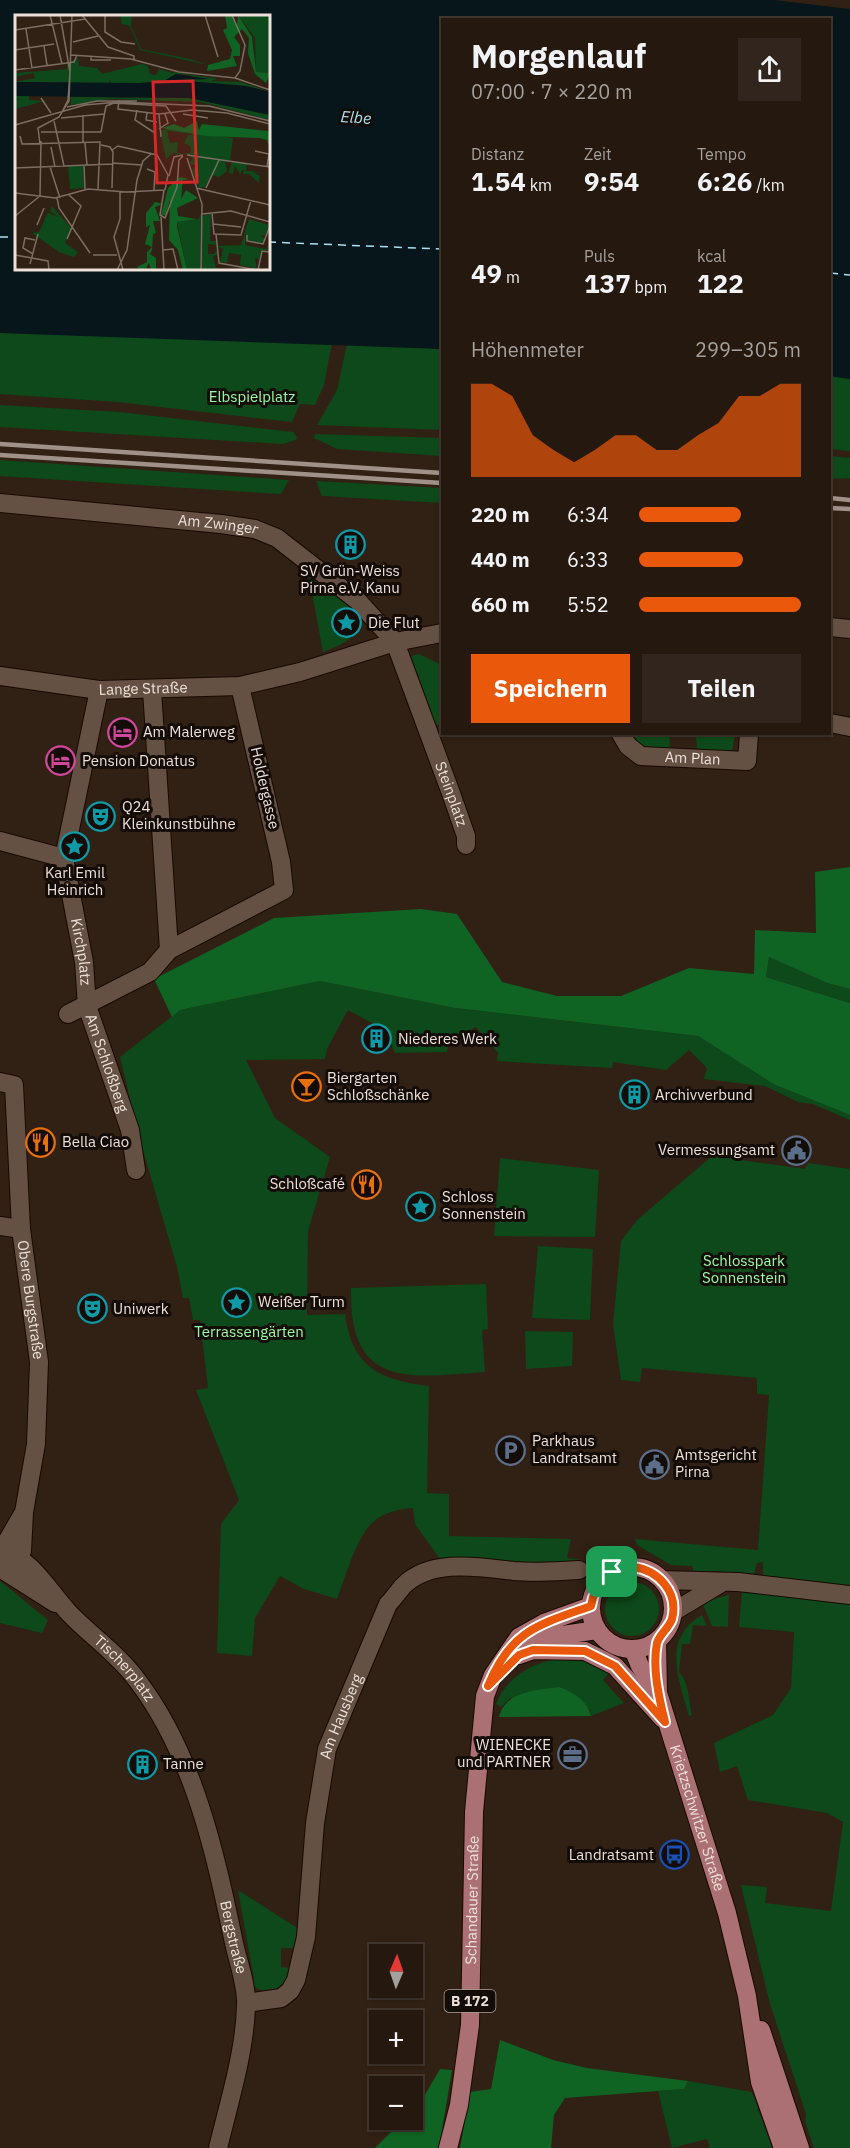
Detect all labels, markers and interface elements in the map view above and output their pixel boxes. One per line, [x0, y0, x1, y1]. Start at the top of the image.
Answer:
inset map [15, 15, 270, 270]
text: Morgenlauf [471, 34, 646, 77]
button: share [738, 38, 801, 101]
text: 07:00 · 7 × 220 m [471, 78, 632, 105]
water label: Elbe [340, 106, 372, 128]
text: Distanz [471, 144, 524, 164]
text: Zeit [584, 144, 612, 164]
text: Tempo [697, 144, 746, 164]
text: 1.54 [471, 164, 526, 198]
text: 9:54 [584, 164, 639, 198]
text: 6:26 [697, 164, 752, 198]
text: km [526, 175, 552, 195]
text: /km [752, 175, 785, 195]
text: Puls [584, 246, 615, 266]
text: kcal [697, 246, 726, 266]
text: 49 [471, 256, 502, 290]
text: 137 [584, 266, 631, 300]
text: 122 [697, 266, 744, 300]
text: m [502, 267, 520, 287]
text: bpm [631, 277, 667, 297]
text: Höhenmeter [471, 336, 584, 363]
text: 299–305 m [695, 336, 801, 363]
park label: Elbspielplatz [209, 387, 295, 406]
text: 220 m [471, 501, 530, 528]
text: 6:34 [567, 501, 609, 528]
street label: Am Zwinger [177, 510, 262, 539]
building icon: SV Grün-Weiss Pirna e.V. Kanu [334, 528, 366, 560]
text: 440 m [471, 546, 530, 573]
text: 6:33 [567, 546, 609, 573]
place label: SV Grün-Weiss Pirna e.V. Kanu [300, 561, 400, 597]
text: 660 m [471, 591, 530, 618]
text: 5:52 [567, 591, 609, 618]
place icon: Die Flut [331, 607, 363, 639]
place label: Die Flut [368, 613, 420, 632]
button: Speichern [471, 654, 630, 723]
button: Teilen [642, 654, 801, 723]
street label: Lange Straße [98, 677, 188, 699]
hotel icon: Am Malerweg [106, 716, 138, 748]
place label: Am Malerweg [143, 722, 235, 741]
hotel icon: Pension Donatus [45, 745, 77, 777]
street label: Holdergasse [247, 745, 284, 831]
street label: Am Plan [664, 747, 721, 769]
place label: Pension Donatus [82, 751, 195, 770]
street label: Steinplatz [431, 759, 472, 829]
place label: Q24 Kleinkunstbühne [122, 797, 236, 833]
theatre icon: Q24 Kleinkunstbühne [85, 800, 117, 832]
place icon: Karl Emil Heinrich [59, 830, 91, 862]
place label: Karl Emil Heinrich [45, 863, 105, 899]
street label: Kirchplatz [67, 916, 96, 986]
street label: Am Schloßberg [81, 1011, 133, 1115]
building icon: Niederes Werk [361, 1023, 393, 1055]
place label: Niederes Werk [398, 1029, 497, 1048]
place label: Biergarten Schloßschänke [327, 1068, 430, 1104]
bar icon: Biergarten Schloßschänke [290, 1071, 322, 1103]
building icon: Archivverbund [618, 1079, 650, 1111]
place label: Archivverbund [655, 1085, 753, 1104]
restaurant icon: Bella Ciao [25, 1126, 57, 1158]
place label: Bella Ciao [62, 1132, 129, 1151]
public building icon: Vermessungsamt [780, 1134, 812, 1166]
place label: Vermessungsamt [658, 1140, 775, 1159]
restaurant icon: Schloßcafé [350, 1168, 382, 1200]
place label: Schloßcafé [270, 1174, 345, 1193]
place label: Schloss Sonnenstein [442, 1187, 526, 1223]
place icon: Schloss Sonnenstein [405, 1190, 437, 1222]
street label: Obere Burgstraße [14, 1239, 49, 1361]
park label: Schlosspark Sonnenstein [702, 1251, 786, 1287]
place icon: Weißer Turm [221, 1286, 253, 1318]
place label: Weißer Turm [258, 1292, 345, 1311]
theatre icon: Uniwerk [76, 1293, 108, 1325]
place label: Uniwerk [113, 1299, 169, 1318]
park label: Terrassengärten [194, 1322, 304, 1341]
place label: Parkhaus Landratsamt [532, 1431, 617, 1467]
parking icon: Parkhaus Landratsamt [495, 1434, 527, 1466]
place label: Amtsgericht Pirna [675, 1445, 757, 1481]
public building icon: Amtsgericht Pirna [638, 1448, 670, 1480]
pin [586, 1546, 637, 1597]
icon: arrive [595, 1555, 628, 1588]
street label: Tischerplatz [90, 1631, 159, 1705]
street label: Am Hausberg [316, 1671, 367, 1760]
place label: WIENECKE und PARTNER [457, 1735, 551, 1771]
office icon: WIENECKE und PARTNER [556, 1738, 588, 1770]
street label: Krietzschwitzer Straße [666, 1742, 730, 1893]
building icon: Tanne [126, 1748, 158, 1780]
place label: Tanne [163, 1754, 204, 1773]
street label: Schandauer Straße [461, 1835, 483, 1965]
bus stop icon: Landratsamt [659, 1839, 691, 1871]
place label: Landratsamt [569, 1845, 654, 1864]
street label: Bergstraße [216, 1899, 252, 1976]
north arrow [369, 1944, 423, 1998]
map controls [369, 1944, 423, 2130]
road number: B 172 [444, 1990, 496, 2012]
button: + [369, 2010, 423, 2064]
button: − [369, 2076, 423, 2130]

